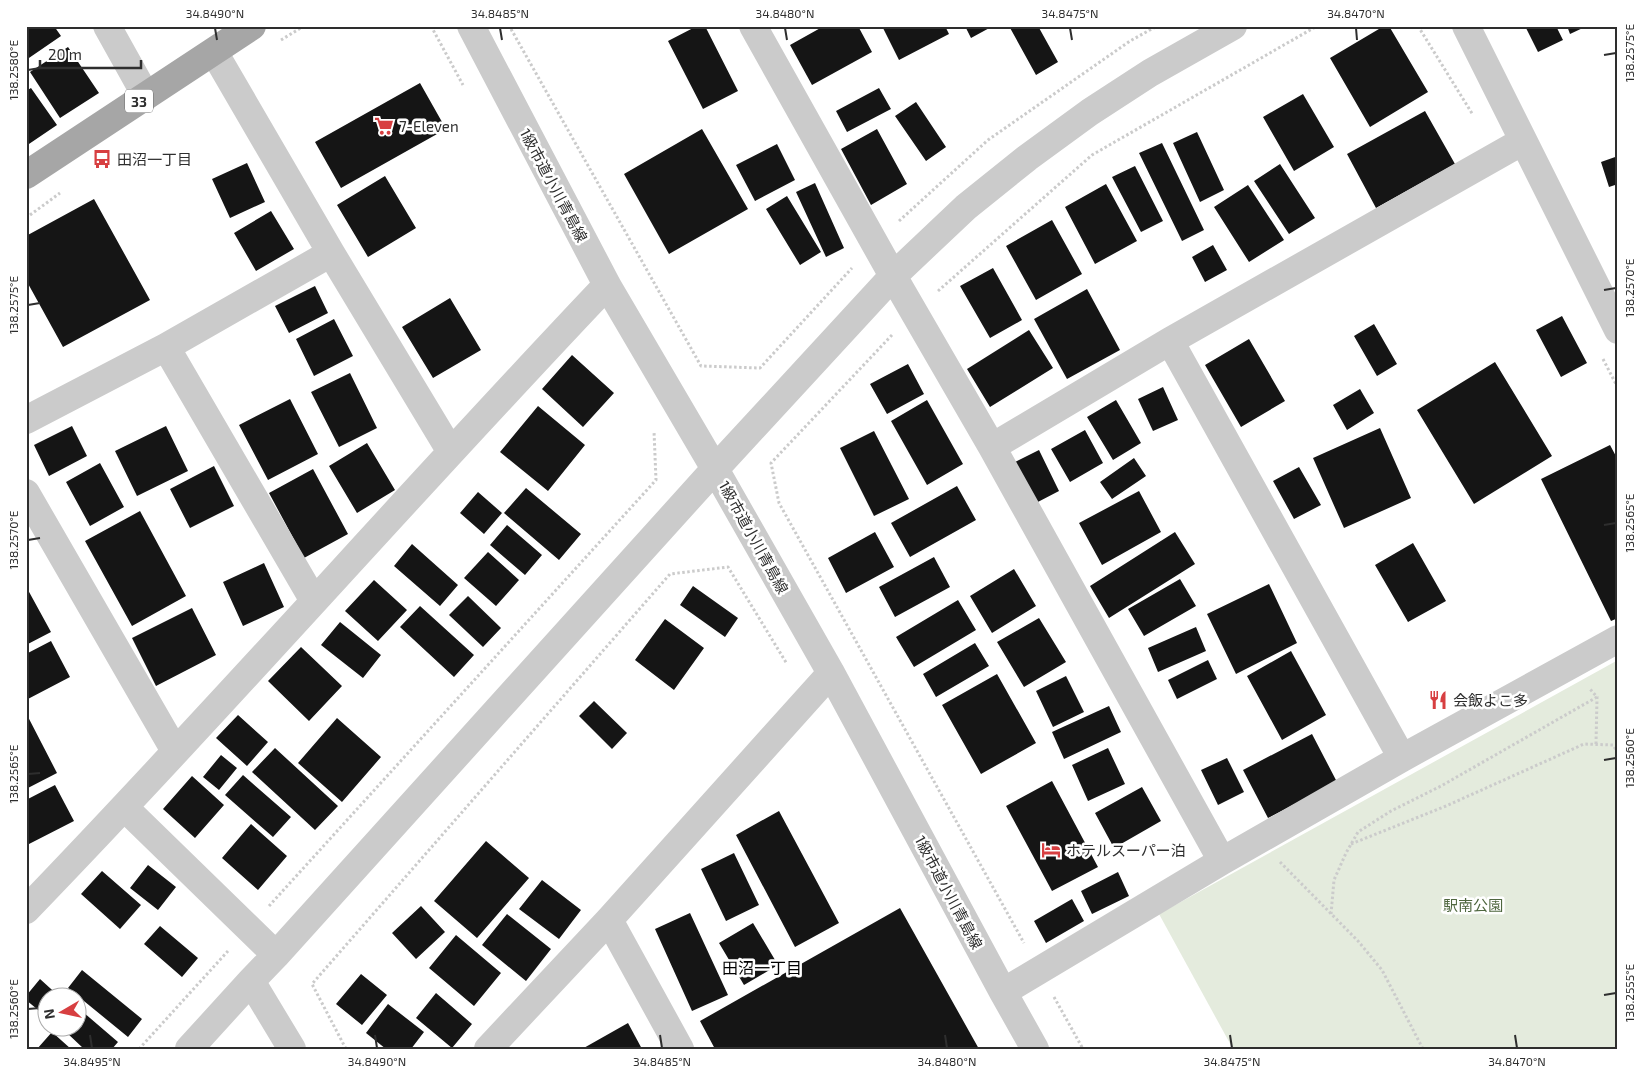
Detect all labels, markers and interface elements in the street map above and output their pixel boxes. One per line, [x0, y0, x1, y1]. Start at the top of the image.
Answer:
text: 34.8490°N [186, 6, 244, 20]
text: 34.8485°N [471, 6, 529, 20]
text: 34.8480°N [756, 6, 814, 20]
text: 34.8475°N [1042, 6, 1098, 20]
text: 34.8470°N [1327, 6, 1385, 20]
text: 138.2575°E [1622, 24, 1636, 82]
scale bar [40, 38, 141, 70]
text: 138.2580°E [6, 40, 20, 100]
text: 20 m [48, 45, 82, 63]
road number: 33 [125, 90, 153, 112]
supermarket icon: 7-Eleven [373, 115, 395, 137]
place label: 7-Eleven [399, 117, 459, 135]
street label: 1級市道小川青島線 [516, 125, 592, 245]
bus stop icon: 田沼一丁目 [91, 148, 113, 170]
place label: 田沼一丁目 [117, 150, 192, 168]
text: 138.2570°E [1622, 258, 1636, 318]
text: 138.2575°E [6, 276, 20, 334]
street label: 1級市道小川青島線 [716, 478, 792, 596]
text: 138.2565°E [1622, 493, 1636, 553]
text: 138.2570°E [6, 510, 20, 570]
restaurant icon: 会飯よこ多 [1427, 689, 1449, 711]
place label: 会飯よこ多 [1453, 691, 1528, 709]
text: 138.2560°E [1622, 728, 1636, 788]
text: 138.2565°E [6, 744, 20, 804]
street label: 1級市道小川青島線 [911, 832, 987, 952]
hotel icon: ホテルスーパー泊 [1040, 839, 1062, 861]
place label: ホテルスーパー泊 [1066, 841, 1186, 859]
park label: 駅南公園 [1443, 896, 1503, 914]
district label: 田沼一丁目 [722, 958, 802, 977]
text: 138.2555°E [1622, 963, 1636, 1022]
text: 138.2560°E [6, 979, 20, 1039]
north arrow [38, 988, 88, 1038]
text: N [39, 1008, 58, 1020]
text: 34.8495°N [63, 1054, 121, 1068]
text: 34.8490°N [348, 1054, 406, 1068]
text: 34.8485°N [633, 1054, 691, 1068]
text: 34.8480°N [918, 1054, 976, 1068]
text: 34.8475°N [1204, 1054, 1260, 1068]
text: 34.8470°N [1488, 1054, 1546, 1068]

